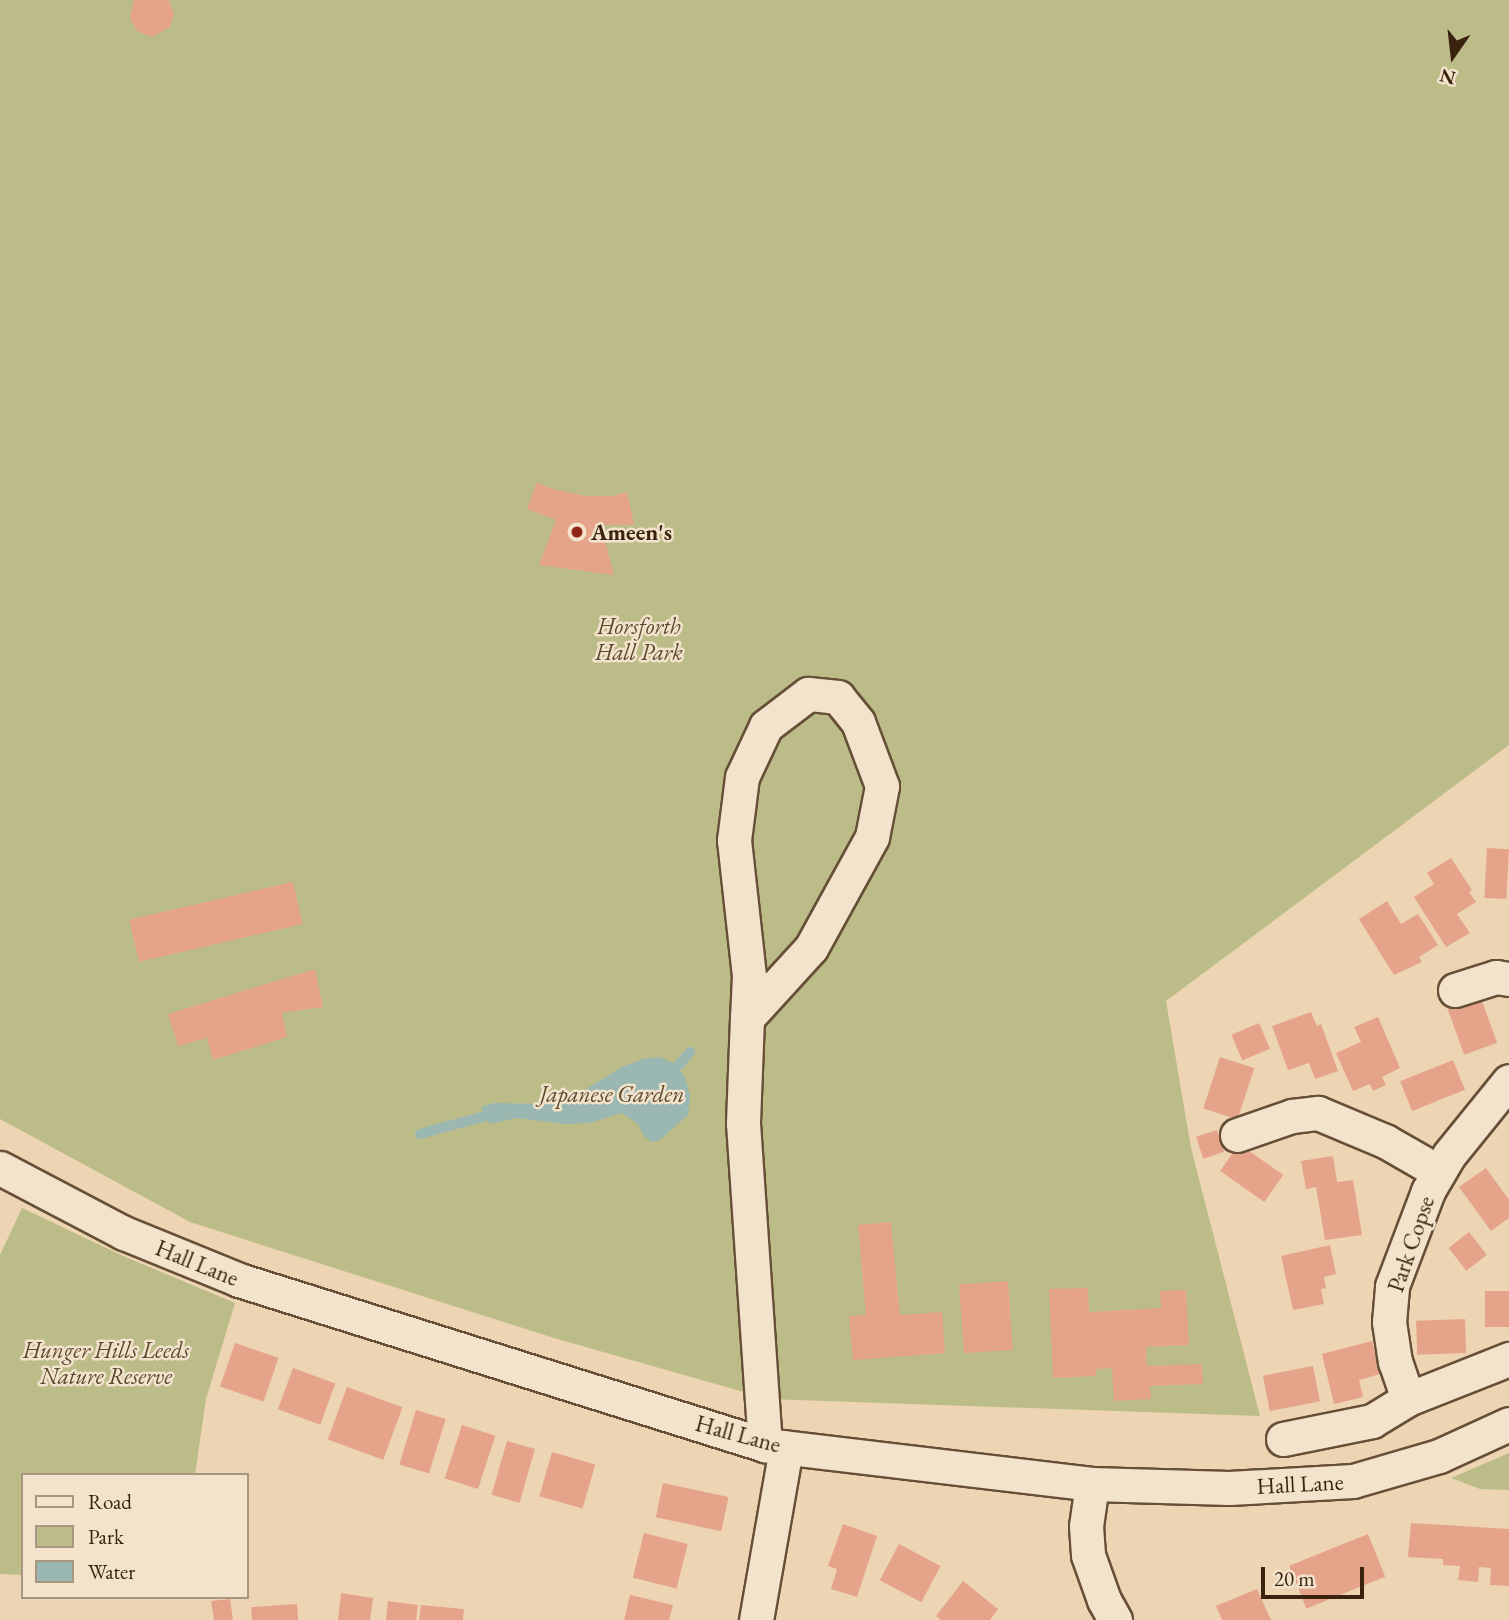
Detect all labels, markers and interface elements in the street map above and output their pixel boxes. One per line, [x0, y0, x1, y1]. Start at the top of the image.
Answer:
north arrow [1418, 21, 1488, 91]
text: N [1437, 63, 1458, 91]
place label: Ameen's [591, 518, 672, 546]
marker: Ameen's [569, 524, 585, 540]
park label: Horsforth Hall Park [595, 612, 683, 666]
park label: Japanese Garden [540, 1080, 684, 1108]
street label: Park Copse [1382, 1192, 1440, 1296]
street label: Hall Lane [151, 1234, 243, 1292]
park label: Hunger Hills Leeds Nature Reserve [23, 1336, 189, 1390]
street label: Hall Lane [692, 1409, 784, 1459]
street label: Hall Lane [1256, 1468, 1344, 1500]
legend [21, 1473, 248, 1599]
text: Road [88, 1488, 132, 1515]
text: Park [88, 1523, 124, 1550]
scale bar [1264, 1554, 1367, 1598]
text: Water [88, 1558, 135, 1585]
text: 20 m [1274, 1565, 1315, 1592]

